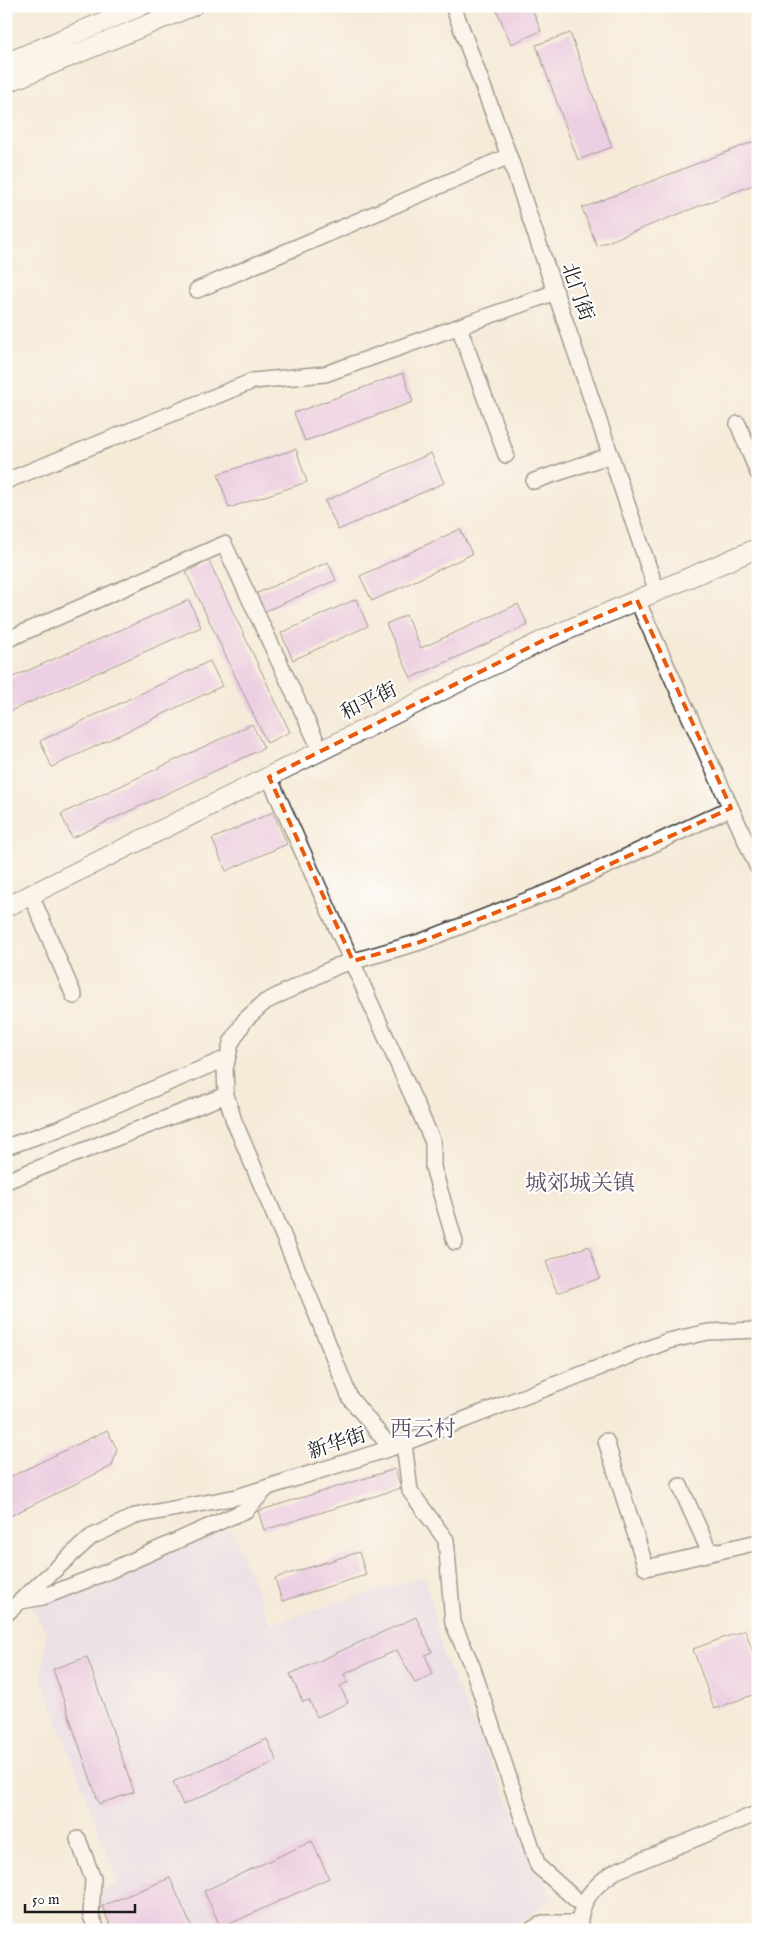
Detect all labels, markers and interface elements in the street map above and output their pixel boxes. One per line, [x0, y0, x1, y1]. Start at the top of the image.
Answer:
street label: 北门街 [555, 260, 599, 324]
street label: 和平街 [337, 678, 401, 726]
district label: 城郊城关镇 [525, 1170, 635, 1198]
district label: 西云村 [390, 1416, 456, 1444]
street label: 新华街 [305, 1423, 369, 1465]
scale bar [25, 1881, 135, 1913]
text: 50 m [32, 1890, 60, 1909]

